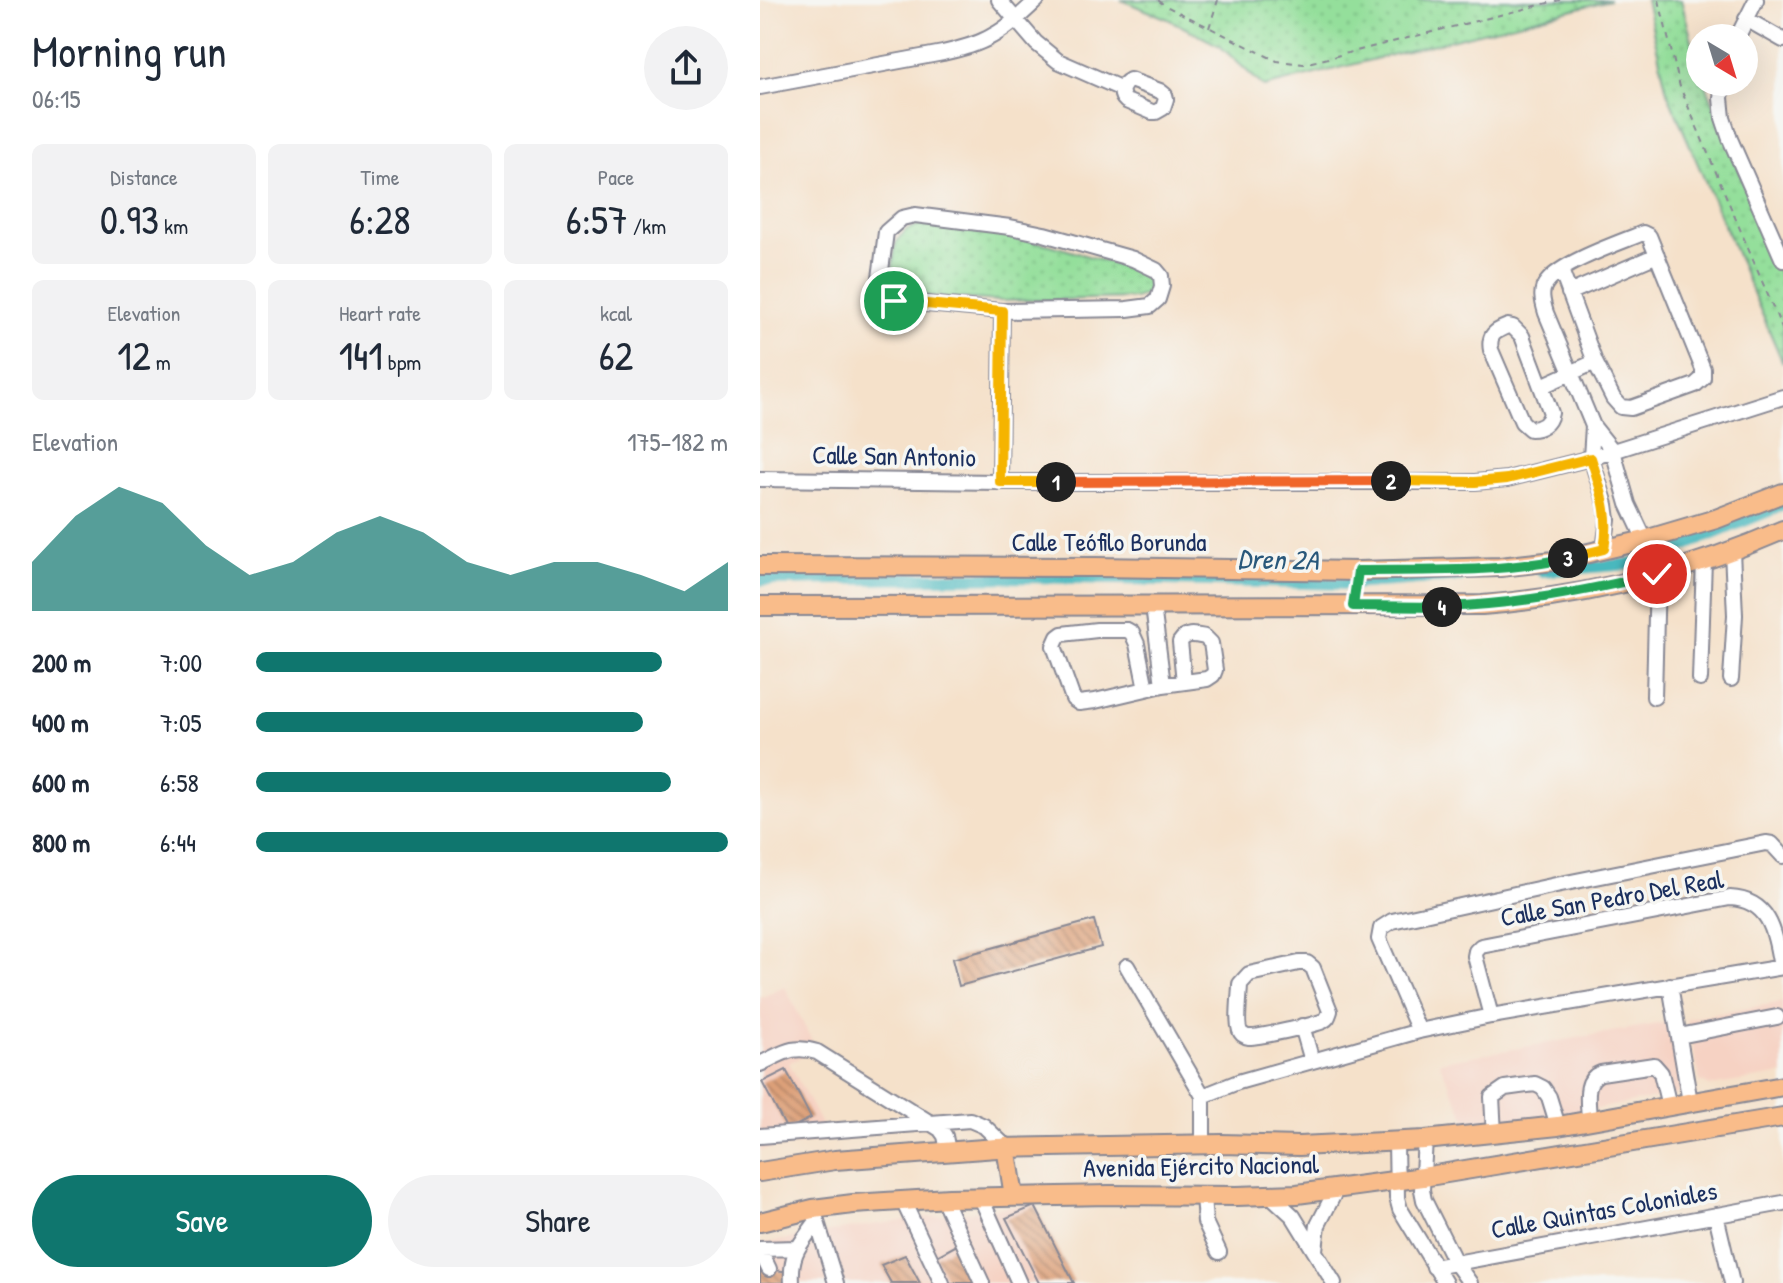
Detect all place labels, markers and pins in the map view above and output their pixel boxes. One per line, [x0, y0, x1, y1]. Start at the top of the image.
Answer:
pin [860, 267, 928, 335]
pin: 2 [1371, 461, 1411, 501]
pin: 1 [1036, 462, 1076, 502]
pin: 3 [1548, 538, 1588, 578]
pin [1623, 540, 1691, 608]
pin: 4 [1422, 587, 1462, 627]

